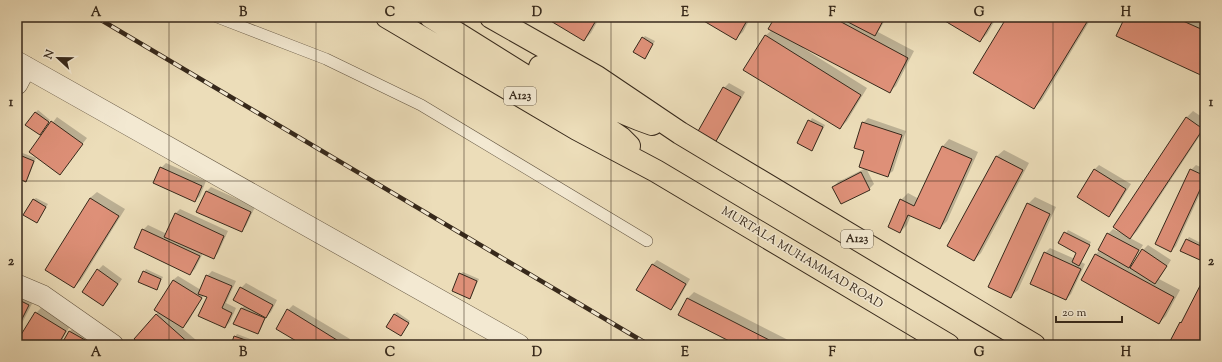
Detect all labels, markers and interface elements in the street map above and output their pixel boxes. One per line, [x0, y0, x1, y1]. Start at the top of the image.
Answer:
text: A [91, 4, 102, 22]
text: B [239, 4, 248, 22]
text: C [385, 4, 395, 22]
text: D [532, 4, 542, 22]
text: E [681, 4, 689, 22]
text: F [828, 4, 836, 22]
text: G [974, 4, 985, 22]
text: H [1121, 4, 1132, 22]
north arrow [38, 38, 78, 78]
text: N [40, 47, 59, 63]
road number: A123 [504, 87, 536, 105]
text: 1 [9, 94, 14, 112]
text: 1 [1209, 94, 1214, 112]
street label: MURTALA MUHAMMAD ROAD [718, 202, 886, 314]
road number: A123 [841, 230, 873, 248]
text: 2 [8, 253, 15, 271]
text: 2 [1208, 253, 1215, 271]
scale bar [1056, 298, 1122, 324]
text: 20 m [1062, 304, 1087, 322]
text: A [91, 344, 102, 362]
text: B [239, 344, 248, 362]
text: C [385, 344, 395, 362]
text: D [532, 344, 542, 362]
text: E [681, 344, 689, 362]
text: F [828, 344, 836, 362]
text: G [974, 344, 985, 362]
text: H [1121, 344, 1132, 362]

